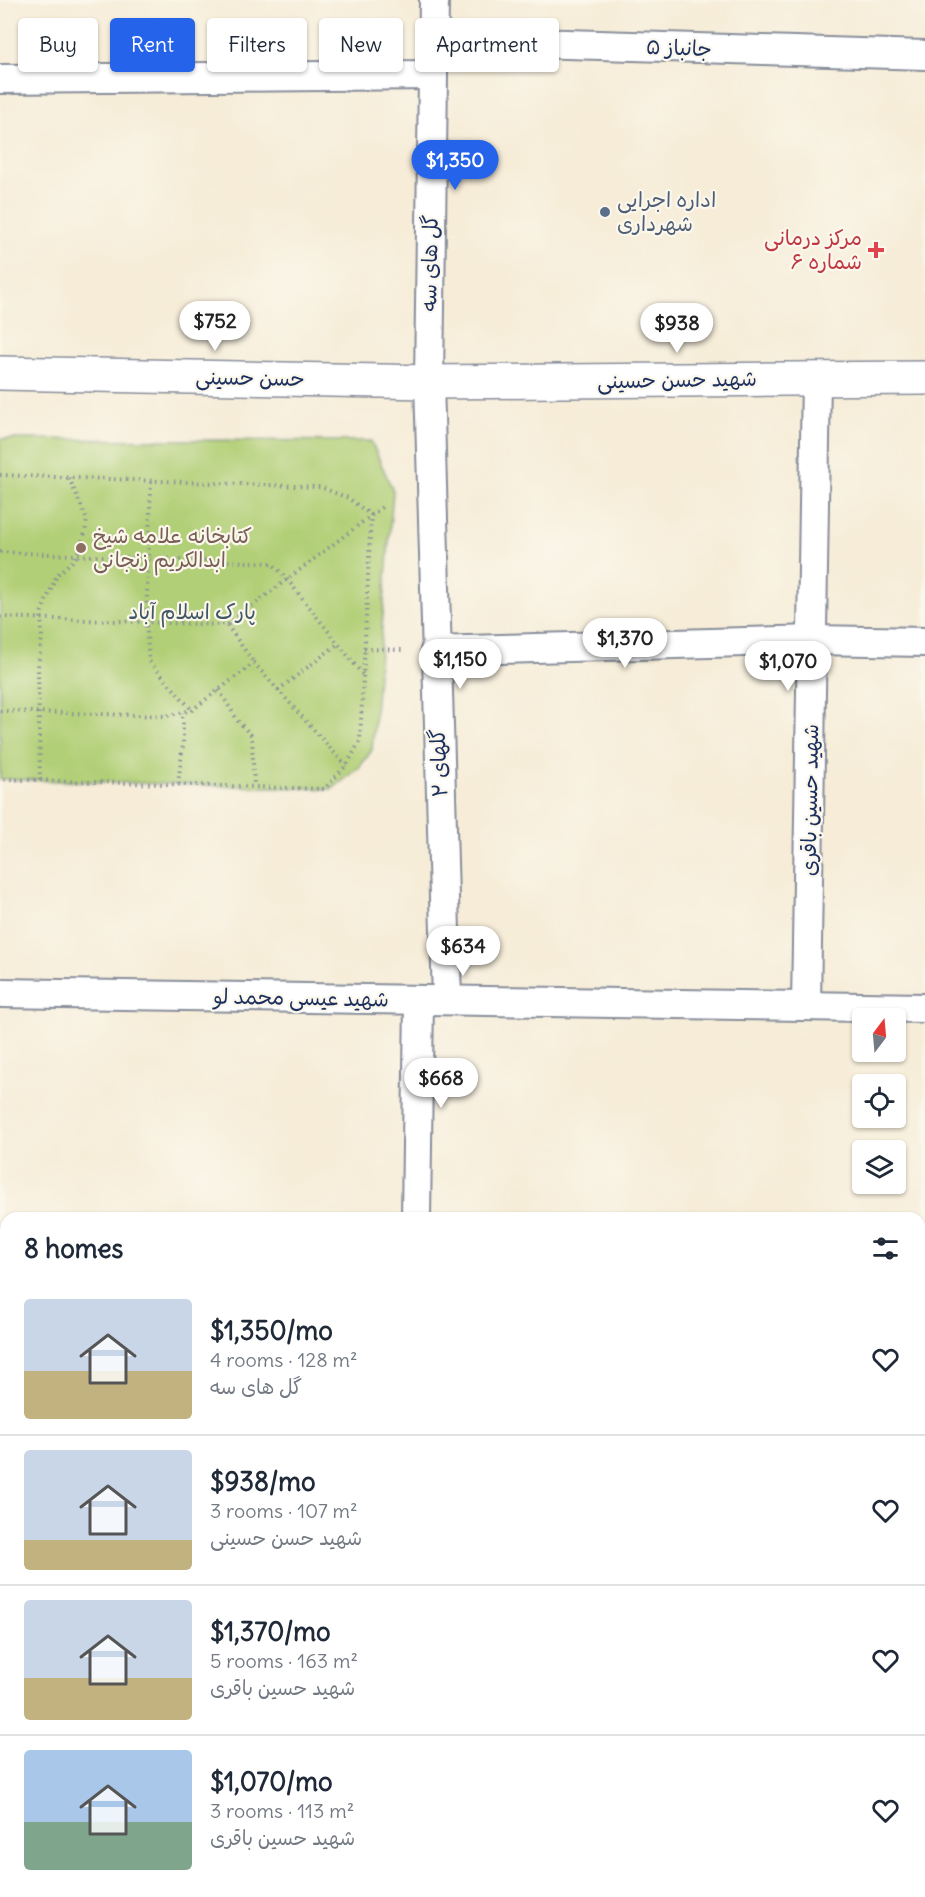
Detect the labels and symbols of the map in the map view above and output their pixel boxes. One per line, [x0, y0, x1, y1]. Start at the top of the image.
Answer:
street label: جانباز ۵ [646, 33, 712, 62]
pin: $1,350 [406, 140, 504, 191]
place label: اداره اجرایی شهرداری [617, 186, 716, 237]
marker: اداره اجرایی شهرداری [598, 205, 612, 219]
street label: گل های سه [415, 214, 444, 312]
place label: مرکز درمانی شماره ۶ [764, 224, 862, 275]
marker: مرکز درمانی شماره ۶ [867, 241, 885, 259]
pin: $752 [179, 301, 251, 352]
pin: $938 [641, 303, 713, 354]
street label: حسن حسینی [195, 363, 305, 393]
street label: شهید حسن حسینی [597, 365, 757, 395]
place label: کتابخانه علامه شیخ ابدالکریم زنجانی [93, 522, 252, 576]
marker: کتابخانه علامه شیخ ابدالکریم زنجانی [74, 541, 88, 555]
park label: پارک اسلام آباد [128, 598, 256, 628]
pin: $1,370 [576, 618, 674, 669]
pin: $1,150 [411, 639, 509, 690]
pin: $1,070 [739, 641, 837, 692]
street label: شهید حسین باقری [795, 724, 824, 876]
street label: گلهای ۲ [424, 728, 453, 798]
pin: $634 [427, 926, 499, 977]
street label: شهید عیسی محمد لو [212, 982, 389, 1014]
north arrow [852, 1008, 906, 1062]
pin: $668 [405, 1058, 477, 1109]

